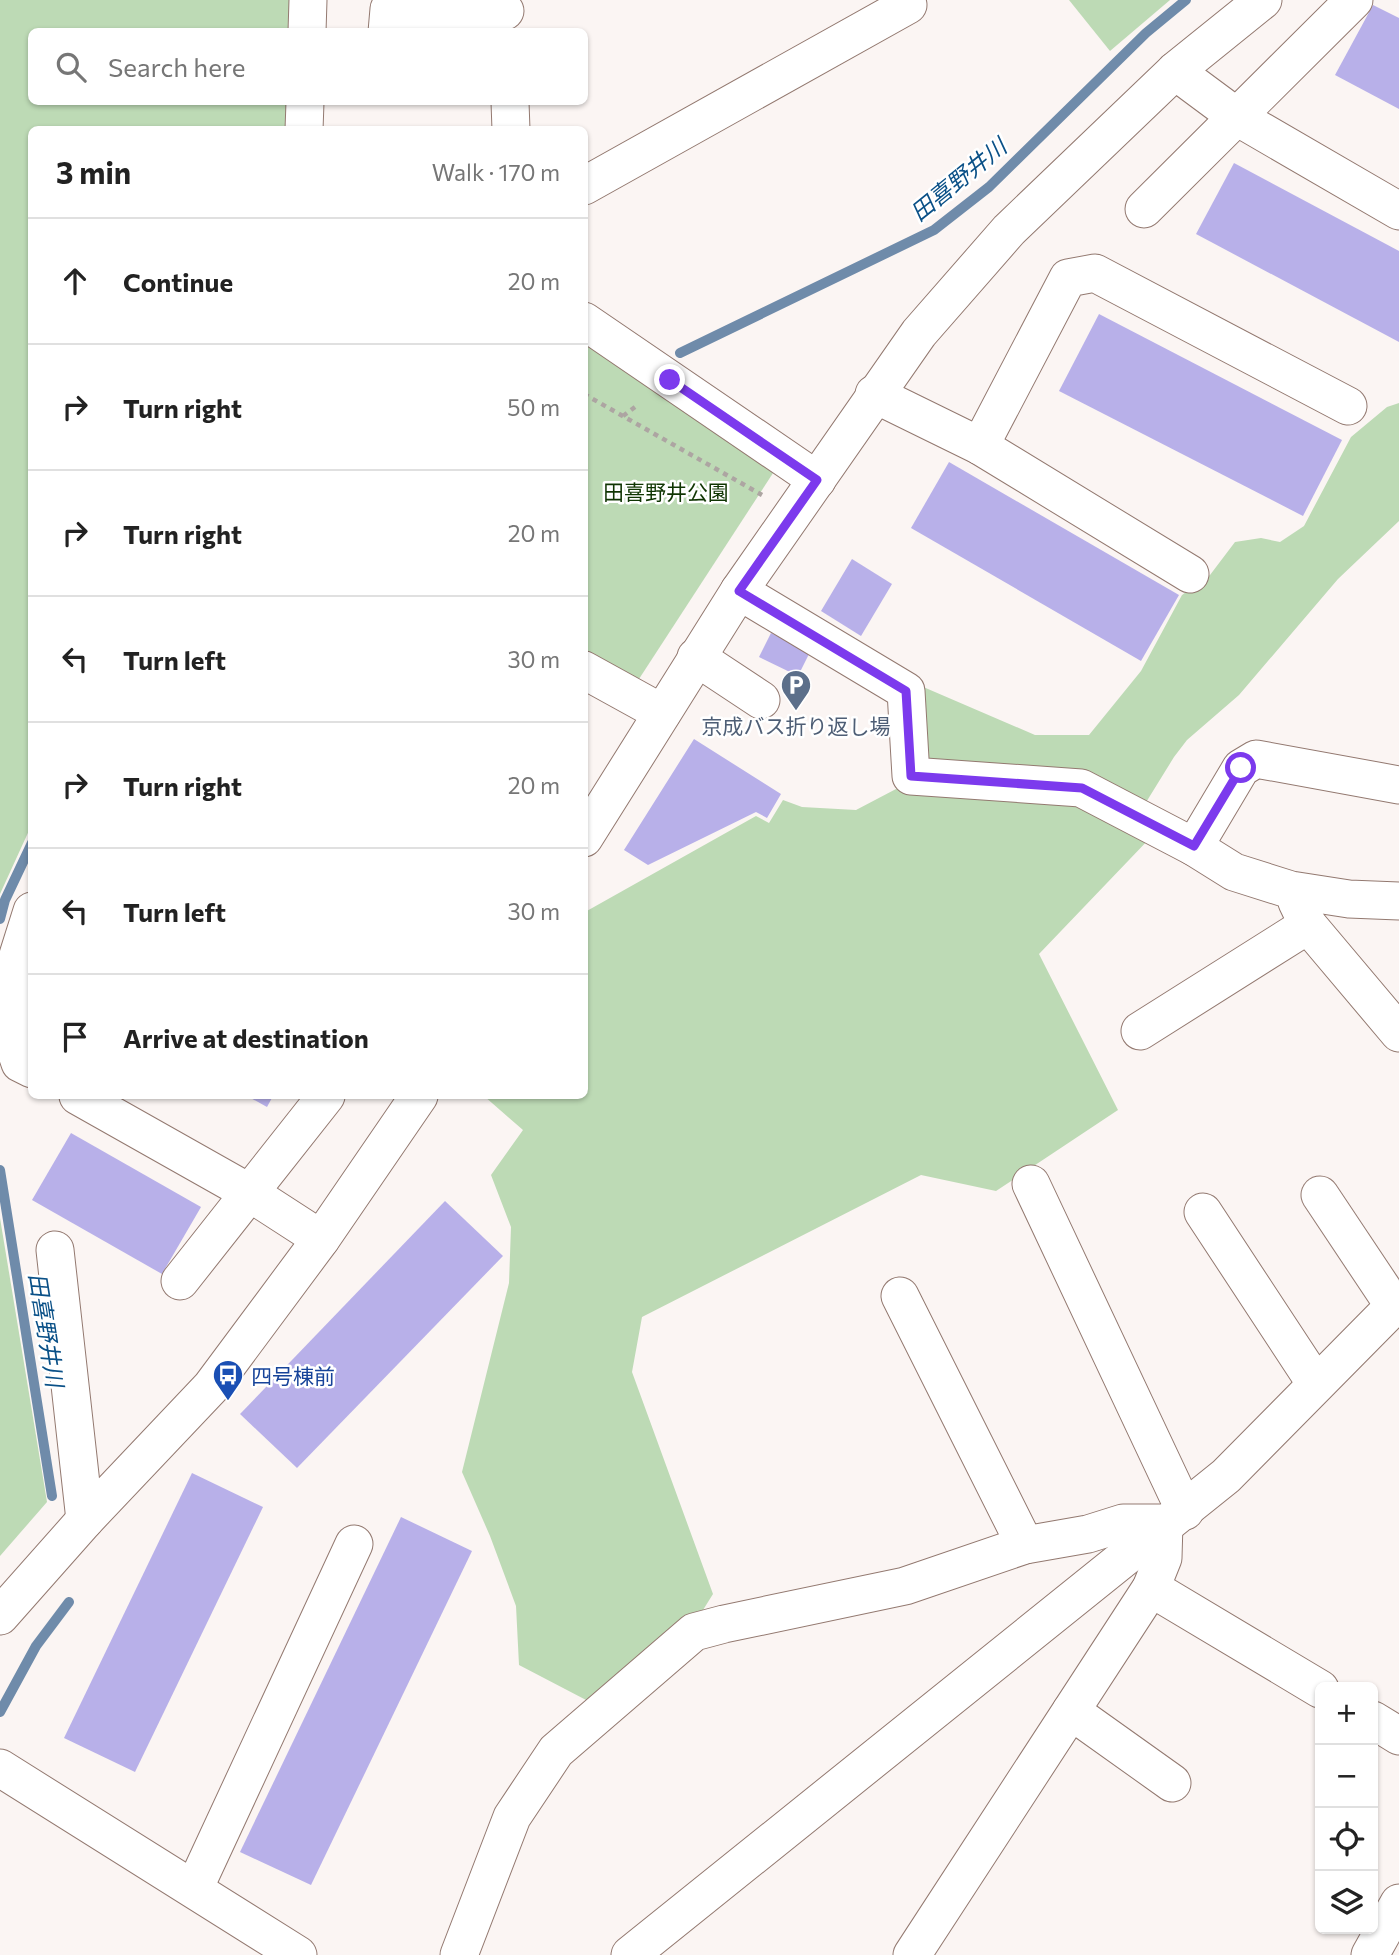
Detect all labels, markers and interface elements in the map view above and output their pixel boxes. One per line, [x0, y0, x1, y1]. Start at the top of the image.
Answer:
search box [28, 28, 588, 105]
icon: search [52, 48, 90, 86]
text: Search here [108, 51, 246, 82]
water label: 田喜野井川 [905, 130, 1014, 226]
text: 3 min [56, 153, 131, 190]
text: Walk · 170 m [432, 158, 560, 186]
icon: ahead [56, 262, 94, 300]
text: Continue [123, 266, 233, 297]
text: 20 m [508, 267, 560, 295]
route end [654, 364, 685, 395]
icon: right [56, 388, 94, 426]
text: Turn right [123, 392, 242, 423]
text: 50 m [507, 393, 560, 421]
park label: 田喜野井公園 [603, 479, 729, 504]
icon: right [56, 514, 94, 552]
text: Turn right [123, 518, 242, 549]
text: 20 m [508, 519, 560, 547]
icon: left [56, 640, 94, 678]
text: Turn left [123, 644, 226, 675]
text: 30 m [507, 645, 560, 673]
parking icon: 京成バス折り返し場 [779, 668, 813, 712]
place label: 京成バス折り返し場 [702, 713, 891, 738]
route start [1225, 752, 1256, 783]
icon: right [56, 766, 94, 804]
text: Turn right [123, 770, 242, 801]
text: 20 m [508, 771, 560, 799]
icon: left [56, 892, 94, 930]
text: Turn left [123, 896, 226, 927]
text: 30 m [507, 897, 560, 925]
icon: arrive [56, 1018, 94, 1056]
text: Arrive at destination [123, 1022, 369, 1053]
water label: 田喜野井川 [24, 1271, 70, 1392]
bus stop icon: 四号棟前 [211, 1358, 245, 1402]
place label: 四号棟前 [251, 1363, 335, 1388]
map controls [1315, 1682, 1378, 1934]
button: + [1315, 1682, 1378, 1745]
button: − [1315, 1745, 1378, 1808]
button: locate [1315, 1808, 1378, 1871]
button: layers [1315, 1871, 1378, 1934]

